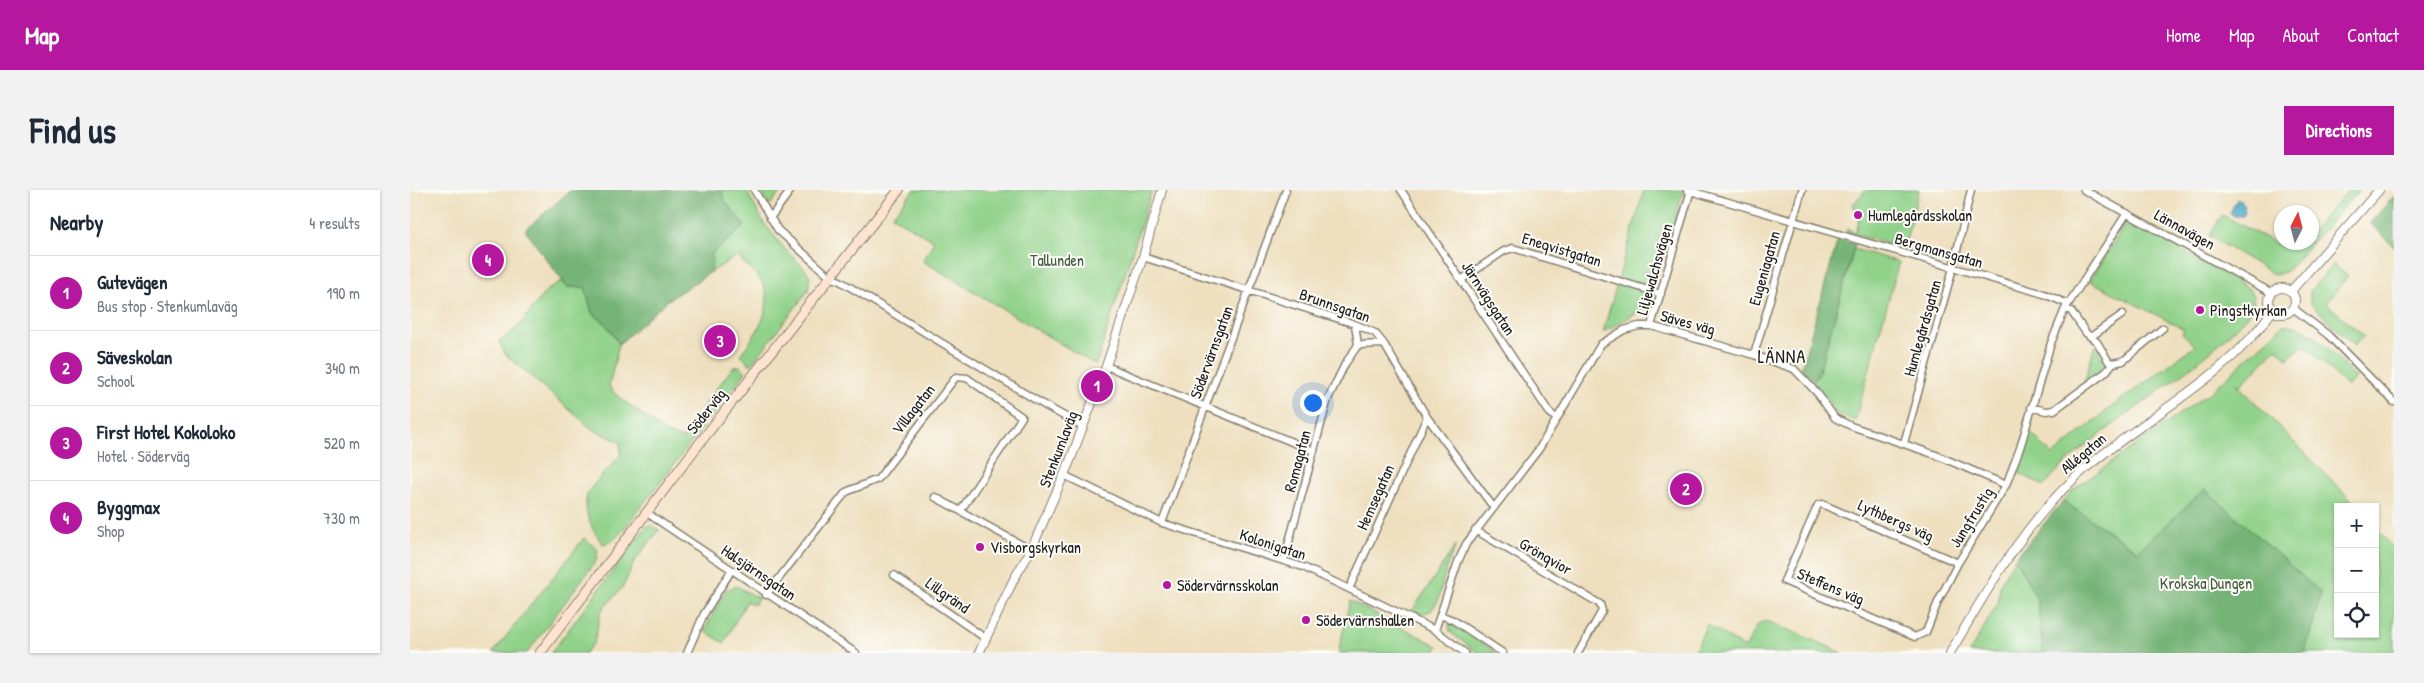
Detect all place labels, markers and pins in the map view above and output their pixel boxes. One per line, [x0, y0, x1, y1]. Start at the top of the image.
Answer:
place label: Humlegårdsskolan [1868, 204, 1972, 226]
marker: Humlegårdsskolan [1852, 209, 1864, 221]
pin: 4 [472, 241, 504, 279]
place label: Pingstkyrkan [2210, 299, 2287, 321]
marker: Pingstkyrkan [2194, 304, 2206, 316]
pin: 3 [704, 322, 736, 360]
pin: 1 [1081, 367, 1113, 405]
pin: 2 [1670, 470, 1702, 508]
place label: Visborgskyrkan [990, 536, 1081, 558]
marker: Visborgskyrkan [974, 541, 986, 553]
place label: Södervärnsskolan [1177, 574, 1279, 596]
marker: Södervärnsskolan [1161, 579, 1173, 591]
place label: Södervärnshallen [1316, 609, 1414, 631]
marker: Södervärnshallen [1300, 614, 1312, 626]

